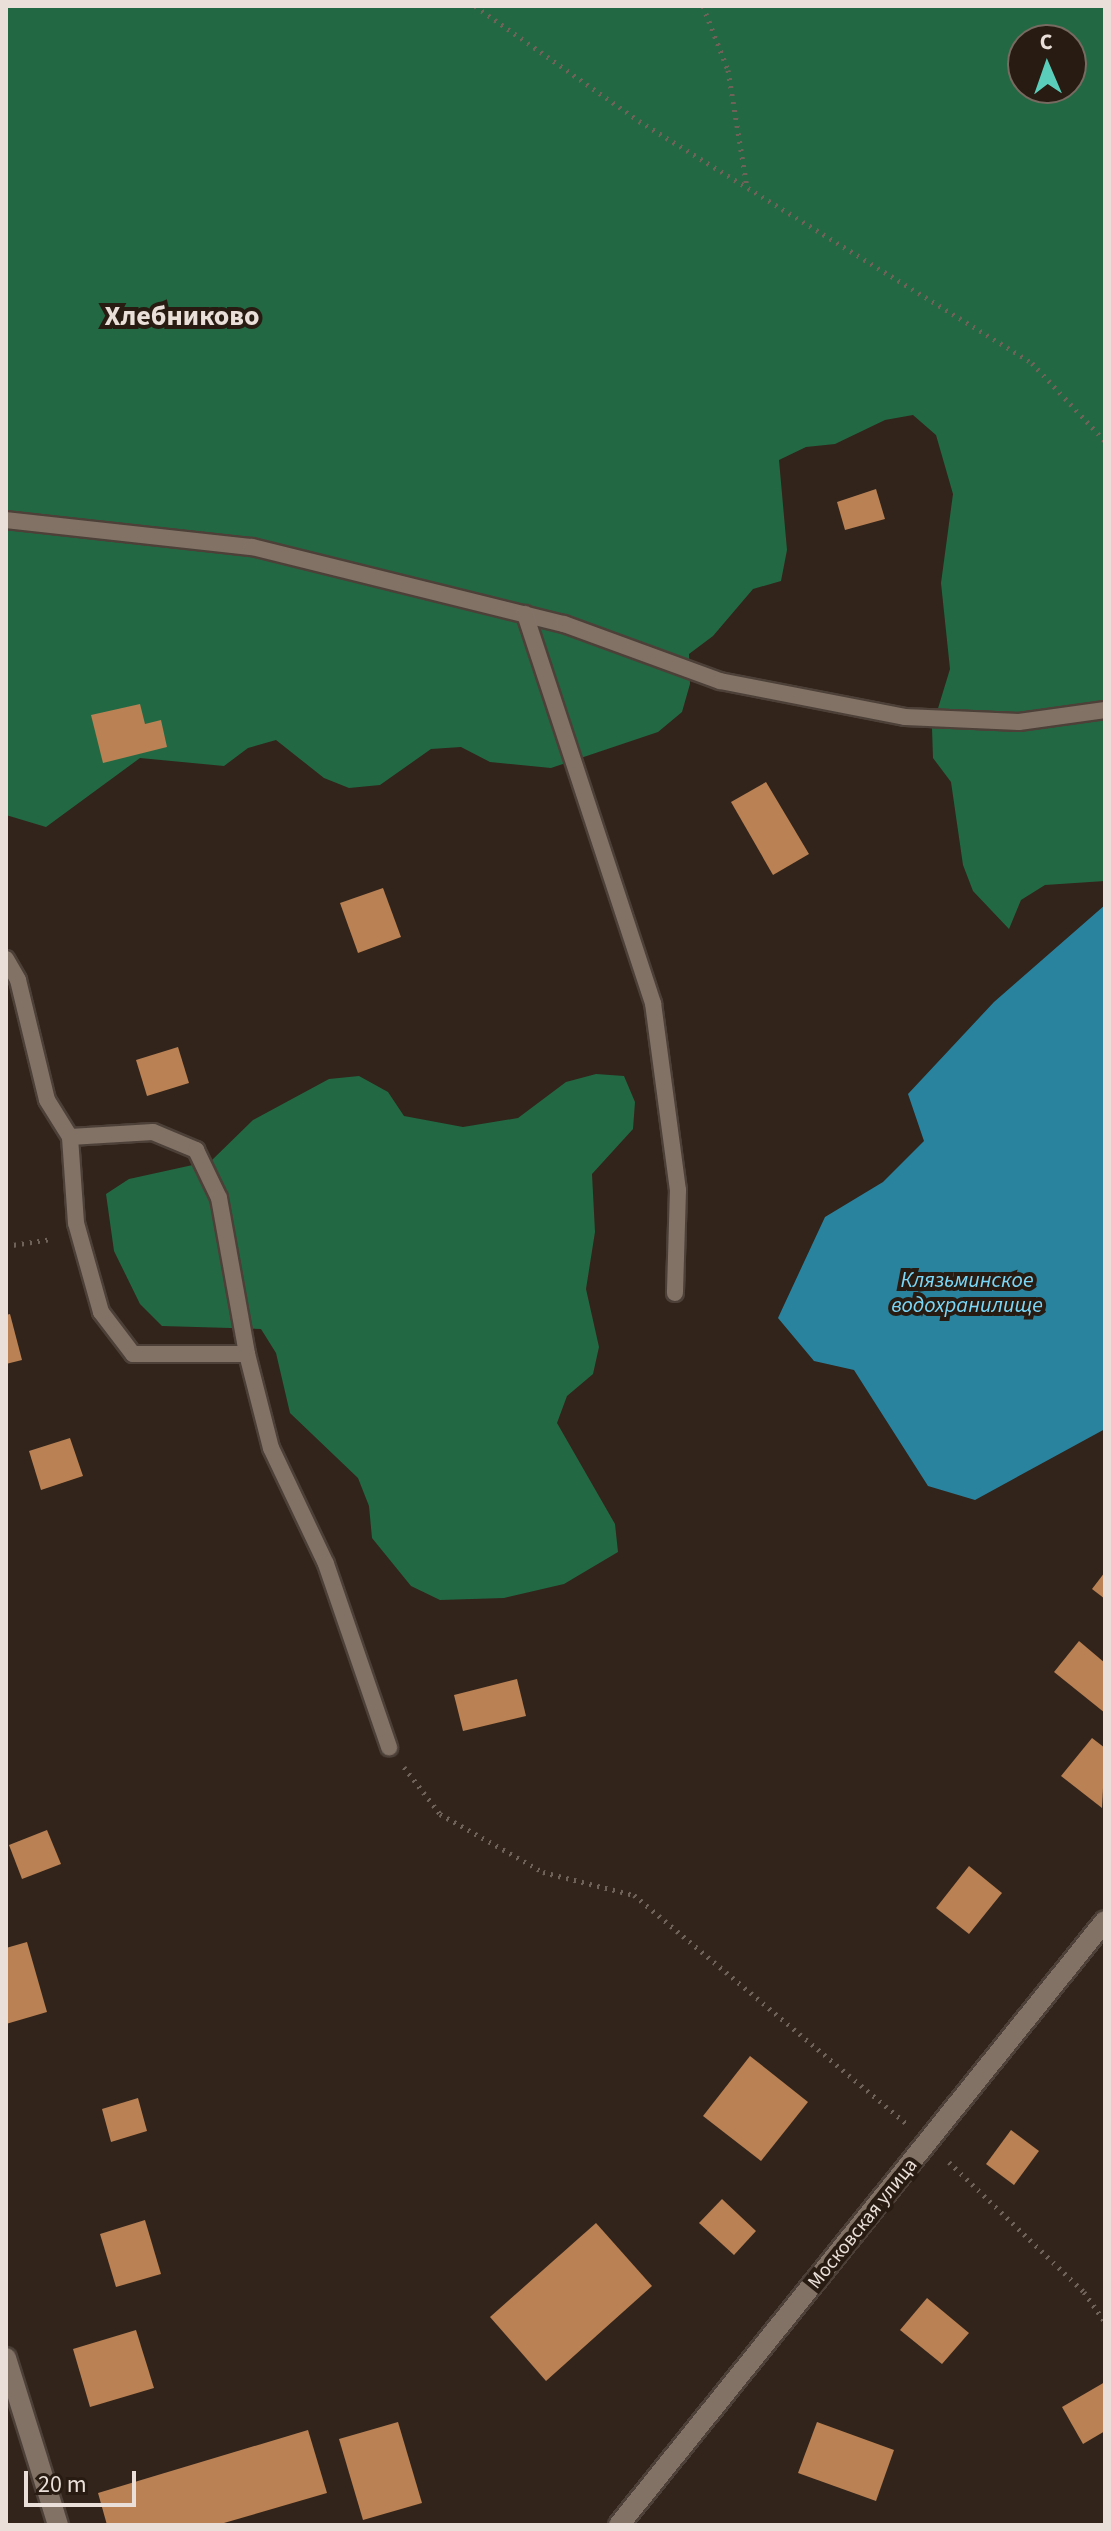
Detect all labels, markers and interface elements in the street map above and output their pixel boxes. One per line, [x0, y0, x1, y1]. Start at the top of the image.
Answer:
north arrow [1007, 24, 1087, 104]
text: С [1039, 26, 1053, 58]
district label: Хлебниково [104, 299, 260, 333]
water label: Клязьминское водохранилище [891, 1267, 1043, 1318]
street label: Московская улица [803, 2154, 923, 2294]
scale bar [28, 2455, 140, 2505]
text: 20 m [38, 2467, 87, 2502]

